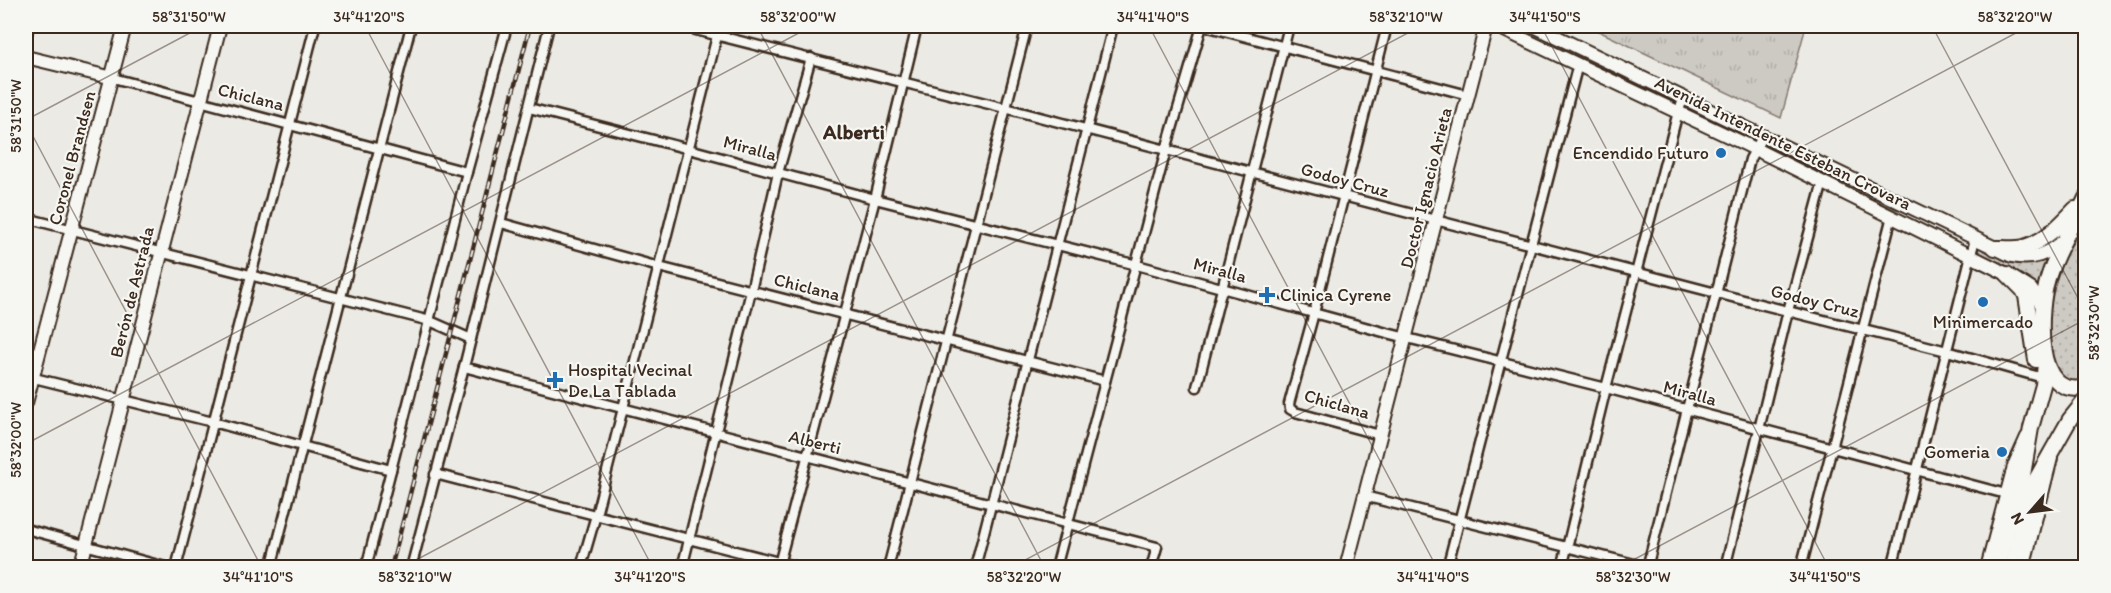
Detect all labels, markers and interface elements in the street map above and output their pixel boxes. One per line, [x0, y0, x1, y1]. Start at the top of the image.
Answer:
text: 58°31'50"W [152, 8, 226, 26]
text: 34°41'20"S [333, 8, 405, 26]
text: 58°32'00"W [760, 8, 836, 26]
text: 34°41'40"S [1117, 8, 1189, 26]
text: 58°32'10"W [1369, 8, 1443, 26]
text: 34°41'50"S [1509, 8, 1581, 26]
text: 58°32'20"W [1978, 8, 2053, 26]
street label: Avenida Intendente Esteban Crovara [1651, 71, 1915, 215]
street label: Chiclana [216, 78, 287, 116]
text: 58°31'50"W [7, 79, 25, 153]
street label: Coronel Brandsen [43, 88, 101, 228]
street label: Doctor Ignacio Arieta [1395, 105, 1457, 271]
district label: Alberti [822, 119, 885, 144]
street label: Miralla [721, 130, 780, 166]
place label: Encendido Futuro [1573, 142, 1709, 164]
marker: Encendido Futuro [1714, 146, 1728, 160]
street label: Godoy Cruz [1299, 158, 1392, 202]
street label: Berón de Astrada [105, 223, 159, 360]
street label: Miralla [1191, 252, 1250, 288]
street label: Chiclana [772, 268, 843, 306]
street label: Godoy Cruz [1769, 279, 1862, 323]
place label: Clinica Cyrene [1280, 284, 1391, 306]
text: 58°32'30"W [2085, 285, 2103, 361]
marker: Clinica Cyrene [1258, 286, 1276, 304]
marker: Minimercado [1976, 295, 1990, 309]
place label: Minimercado [1933, 311, 2033, 333]
place label: Hospital Vecinal De La Tablada [568, 359, 692, 402]
marker: Hospital Vecinal De La Tablada [546, 371, 564, 389]
street label: Miralla [1661, 375, 1720, 411]
street label: Chiclana [1302, 384, 1373, 424]
text: 58°32'00"W [7, 402, 25, 478]
street label: Alberti [787, 425, 843, 459]
place label: Gomeria [1924, 441, 1991, 463]
marker: Gomeria [1995, 445, 2009, 459]
north arrow [2000, 482, 2060, 542]
text: N [2006, 510, 2028, 528]
text: 34°41'10"S [223, 568, 293, 586]
text: 58°32'10"W [378, 568, 452, 586]
text: 34°41'20"S [614, 568, 686, 586]
text: 58°32'20"W [987, 568, 1062, 586]
text: 34°41'40"S [1397, 568, 1469, 586]
text: 58°32'30"W [1595, 568, 1671, 586]
text: 34°41'50"S [1789, 568, 1861, 586]

